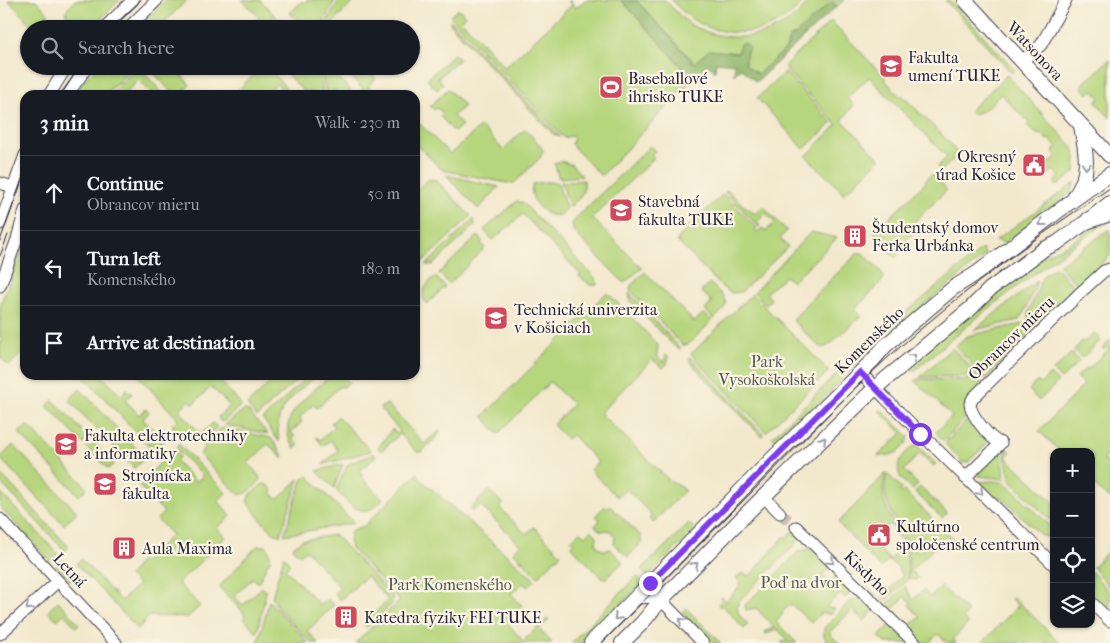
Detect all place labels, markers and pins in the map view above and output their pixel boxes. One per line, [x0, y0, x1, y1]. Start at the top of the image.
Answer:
place label: Fakulta umení TUKE [907, 48, 1001, 85]
school or university icon: Fakulta umení TUKE [878, 53, 904, 79]
place label: Baseballové ihrisko TUKE [628, 69, 724, 106]
sports icon: Baseballové ihrisko TUKE [598, 74, 624, 100]
place label: Okresný úrad Košice [935, 147, 1016, 184]
public building icon: Okresný úrad Košice [1021, 152, 1047, 178]
place label: Stavebná fakulta TUKE [638, 192, 734, 229]
school or university icon: Stavebná fakulta TUKE [608, 197, 634, 223]
place label: Študentský domov Ferka Urbánka [872, 217, 999, 255]
building icon: Študentský domov Ferka Urbánka [842, 223, 868, 249]
place label: Technická univerzita v Košiciach [514, 300, 658, 337]
school or university icon: Technická univerzita v Košiciach [483, 305, 509, 331]
place label: Fakulta elektrotechniky a informatiky [84, 426, 248, 463]
school or university icon: Fakulta elektrotechniky a informatiky [53, 431, 79, 457]
place label: Strojnícka fakulta [122, 466, 192, 503]
school or university icon: Strojnícka fakulta [92, 471, 118, 497]
place label: Kultúrno spoločenské centrum [896, 517, 1040, 554]
public building icon: Kultúrno spoločenské centrum [866, 522, 892, 548]
building icon: Aula Maxima [111, 535, 137, 561]
place label: Aula Maxima [141, 539, 233, 558]
building icon: Katedra fyziky FEI TUKE [333, 604, 359, 630]
place label: Katedra fyziky FEI TUKE [364, 608, 542, 627]

